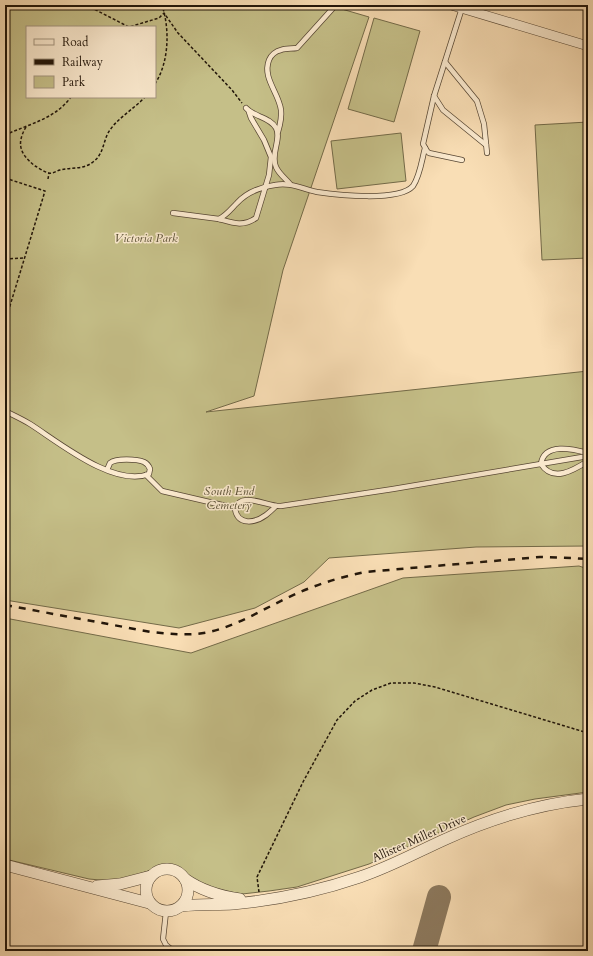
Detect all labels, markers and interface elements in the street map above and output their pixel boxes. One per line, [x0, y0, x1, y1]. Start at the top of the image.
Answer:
legend [26, 26, 156, 98]
text: Road [62, 34, 89, 50]
text: Railway [62, 54, 104, 70]
text: Park [62, 74, 86, 90]
park label: Victoria Park [114, 230, 178, 246]
park label: South End Cemetery [204, 483, 255, 513]
street label: Allister Miller Drive [369, 810, 469, 866]

